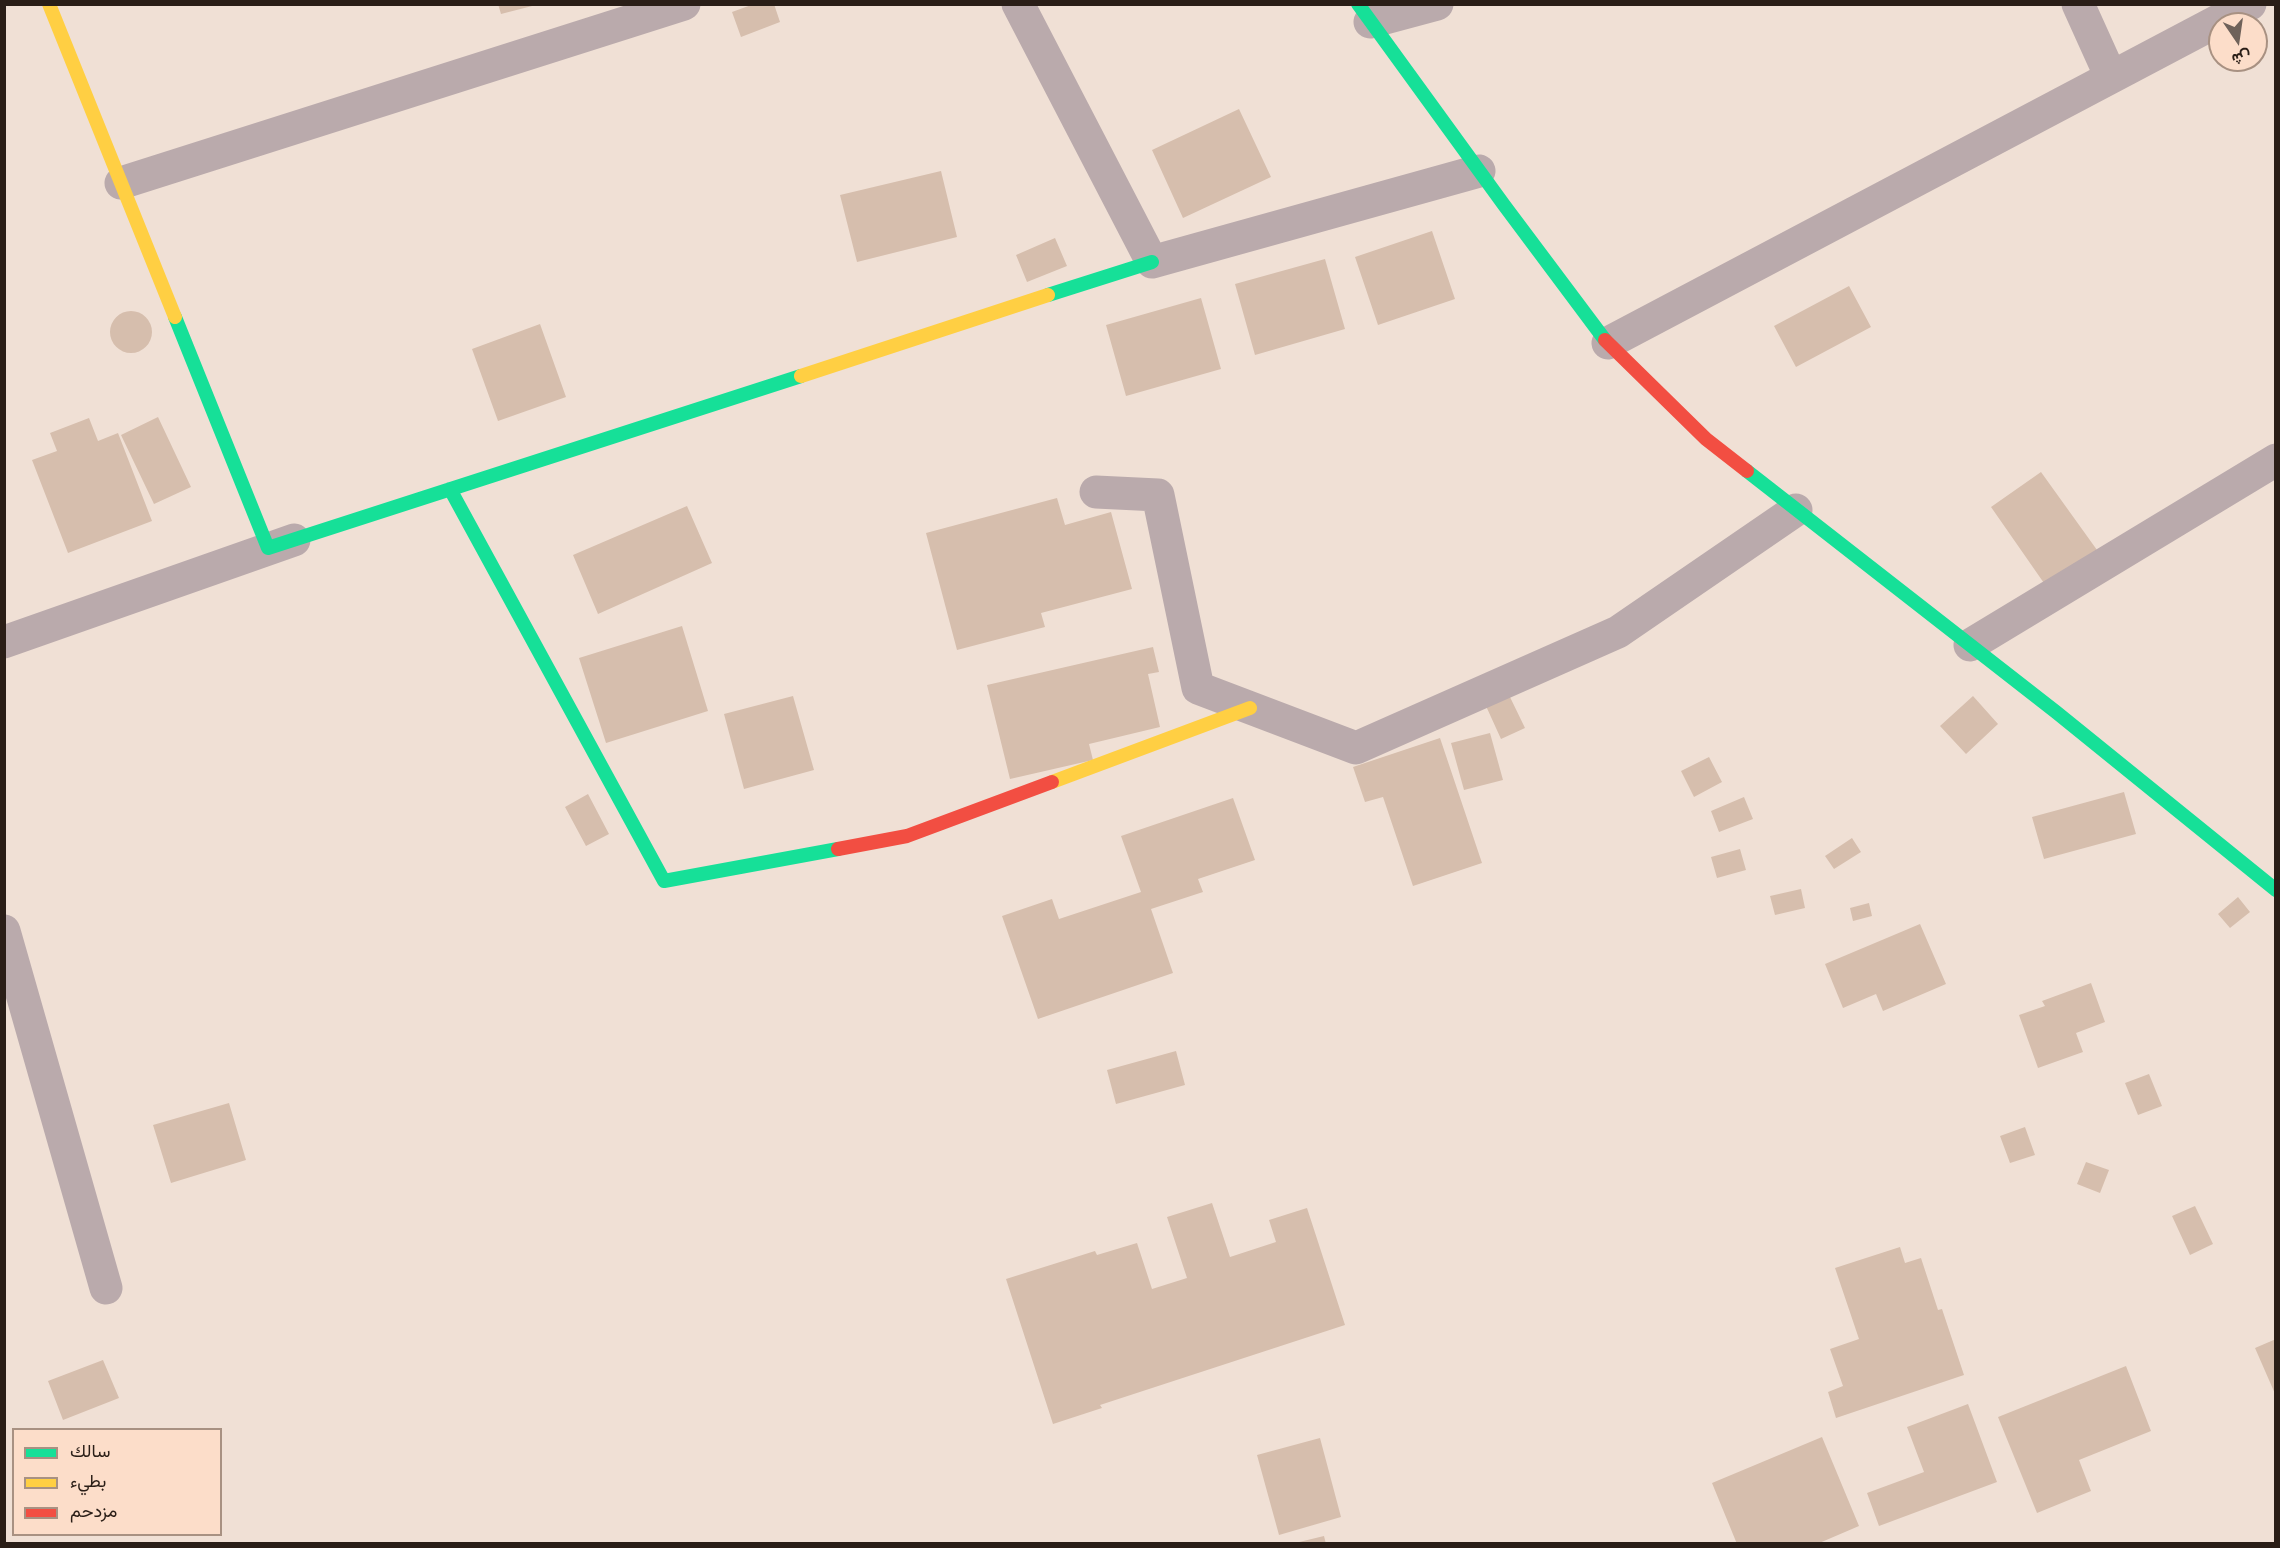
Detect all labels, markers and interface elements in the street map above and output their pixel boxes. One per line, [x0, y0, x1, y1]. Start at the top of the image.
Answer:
north arrow [2208, 12, 2268, 72]
text: ش [2230, 47, 2253, 69]
legend [12, 1428, 222, 1536]
text: سالك [70, 1440, 110, 1462]
text: بطيء [70, 1470, 106, 1492]
text: مزدحم [70, 1500, 117, 1522]

